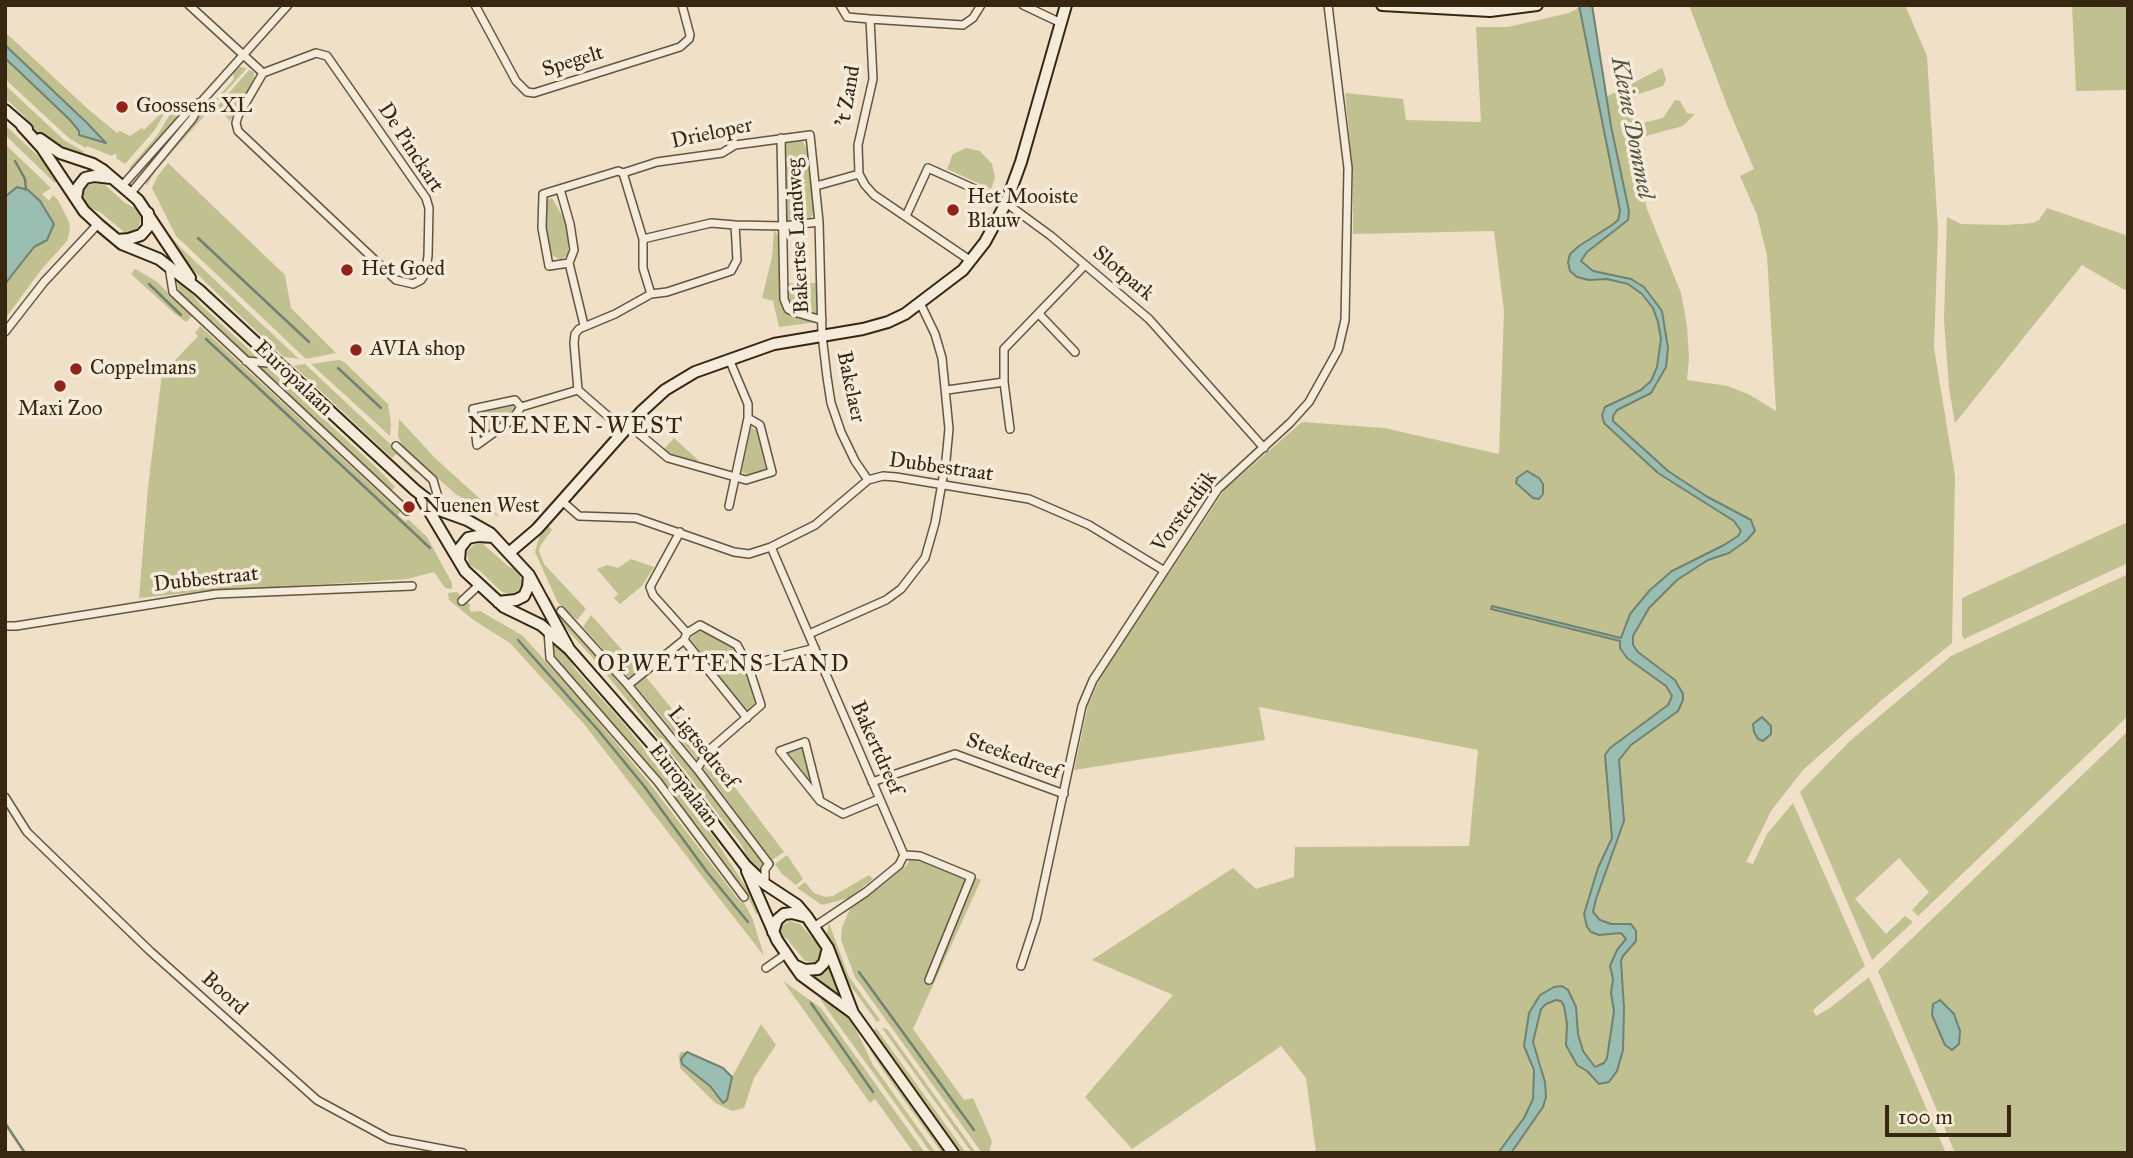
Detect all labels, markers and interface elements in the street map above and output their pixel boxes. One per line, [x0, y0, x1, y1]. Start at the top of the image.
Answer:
street label: Spegelt [539, 41, 607, 83]
water label: Kleine Dommel [1604, 55, 1658, 201]
street label: 't Zand [831, 64, 867, 128]
place label: Goossens XL [136, 94, 252, 120]
street label: De Pinckart [372, 98, 448, 198]
marker: Goossens XL [114, 99, 130, 115]
street label: Drieloper [669, 113, 755, 155]
street label: Bakertse Landweg [782, 158, 816, 314]
place label: Het Mooiste Blauw [967, 185, 1078, 235]
marker: Het Mooiste Blauw [945, 202, 961, 218]
street label: Slotpark [1087, 241, 1159, 307]
place label: Het Goed [361, 257, 445, 283]
marker: Het Goed [339, 262, 355, 278]
street label: Europalaan [248, 336, 338, 422]
place label: AVIA shop [370, 337, 465, 363]
marker: AVIA shop [348, 342, 364, 358]
street label: Bakelaer [830, 349, 870, 425]
place label: Coppelmans [90, 356, 196, 382]
marker: Coppelmans [68, 361, 84, 377]
marker: Maxi Zoo [52, 378, 68, 394]
place label: Maxi Zoo [18, 397, 102, 423]
district label: NUENEN-WEST [469, 413, 683, 441]
street label: Dubbestraat [887, 448, 995, 488]
street label: Vorsterdijk [1147, 466, 1223, 558]
place label: Nuenen West [423, 494, 539, 520]
marker: Nuenen West [401, 499, 417, 515]
street label: Dubbestraat [152, 562, 260, 598]
district label: OPWETTENS LAND [599, 651, 849, 679]
street label: Bakertdreef [844, 698, 908, 798]
street label: Ligtsedreef [661, 702, 743, 794]
street label: Steekedreef [963, 728, 1063, 786]
street label: Europalaan [643, 739, 723, 833]
street label: Boord [196, 967, 252, 1021]
scale bar [1888, 1092, 2014, 1136]
text: 100 m [1898, 1104, 1953, 1130]

